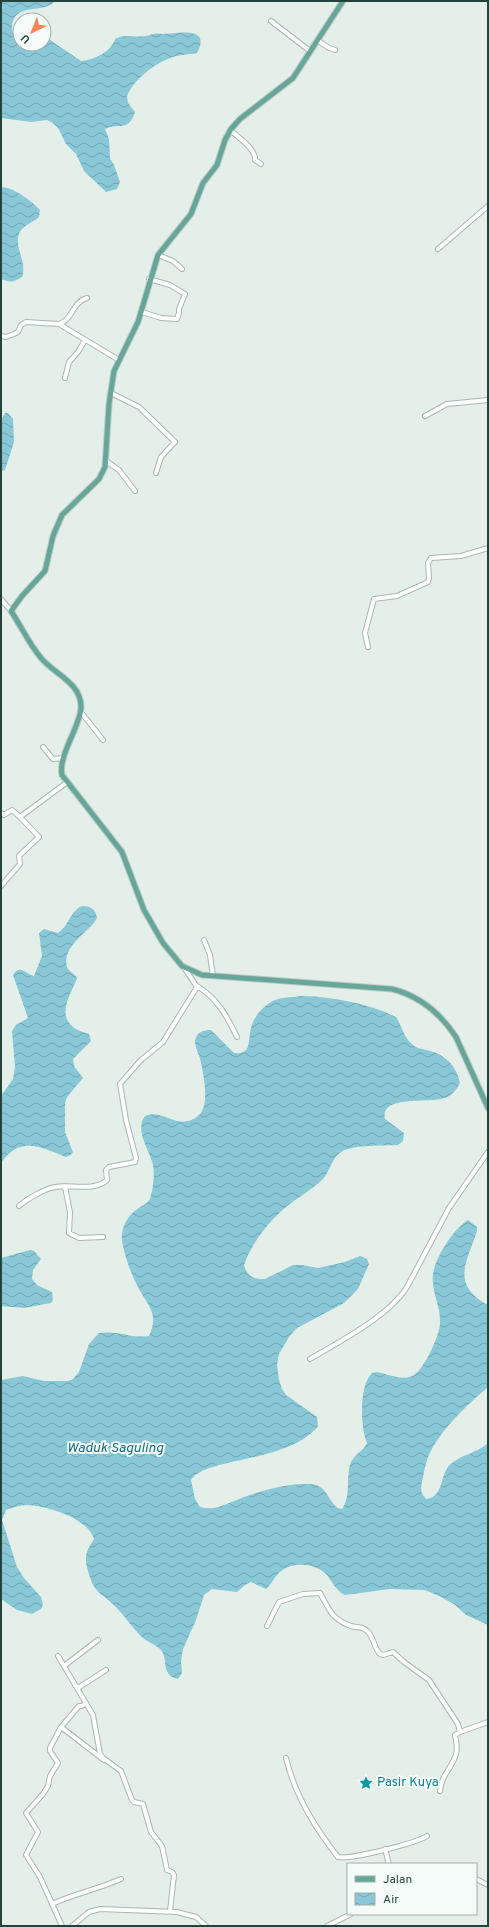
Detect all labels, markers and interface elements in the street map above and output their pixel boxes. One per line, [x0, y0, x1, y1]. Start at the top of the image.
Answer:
north arrow [12, 12, 52, 52]
text: U [18, 31, 34, 46]
water label: Waduk Saguling [67, 1440, 164, 1457]
place icon: Pasir Kuya [358, 1775, 374, 1791]
place label: Pasir Kuya [377, 1775, 439, 1791]
legend [347, 1863, 477, 1915]
text: Jalan [383, 1872, 412, 1888]
text: Air [383, 1892, 399, 1908]

